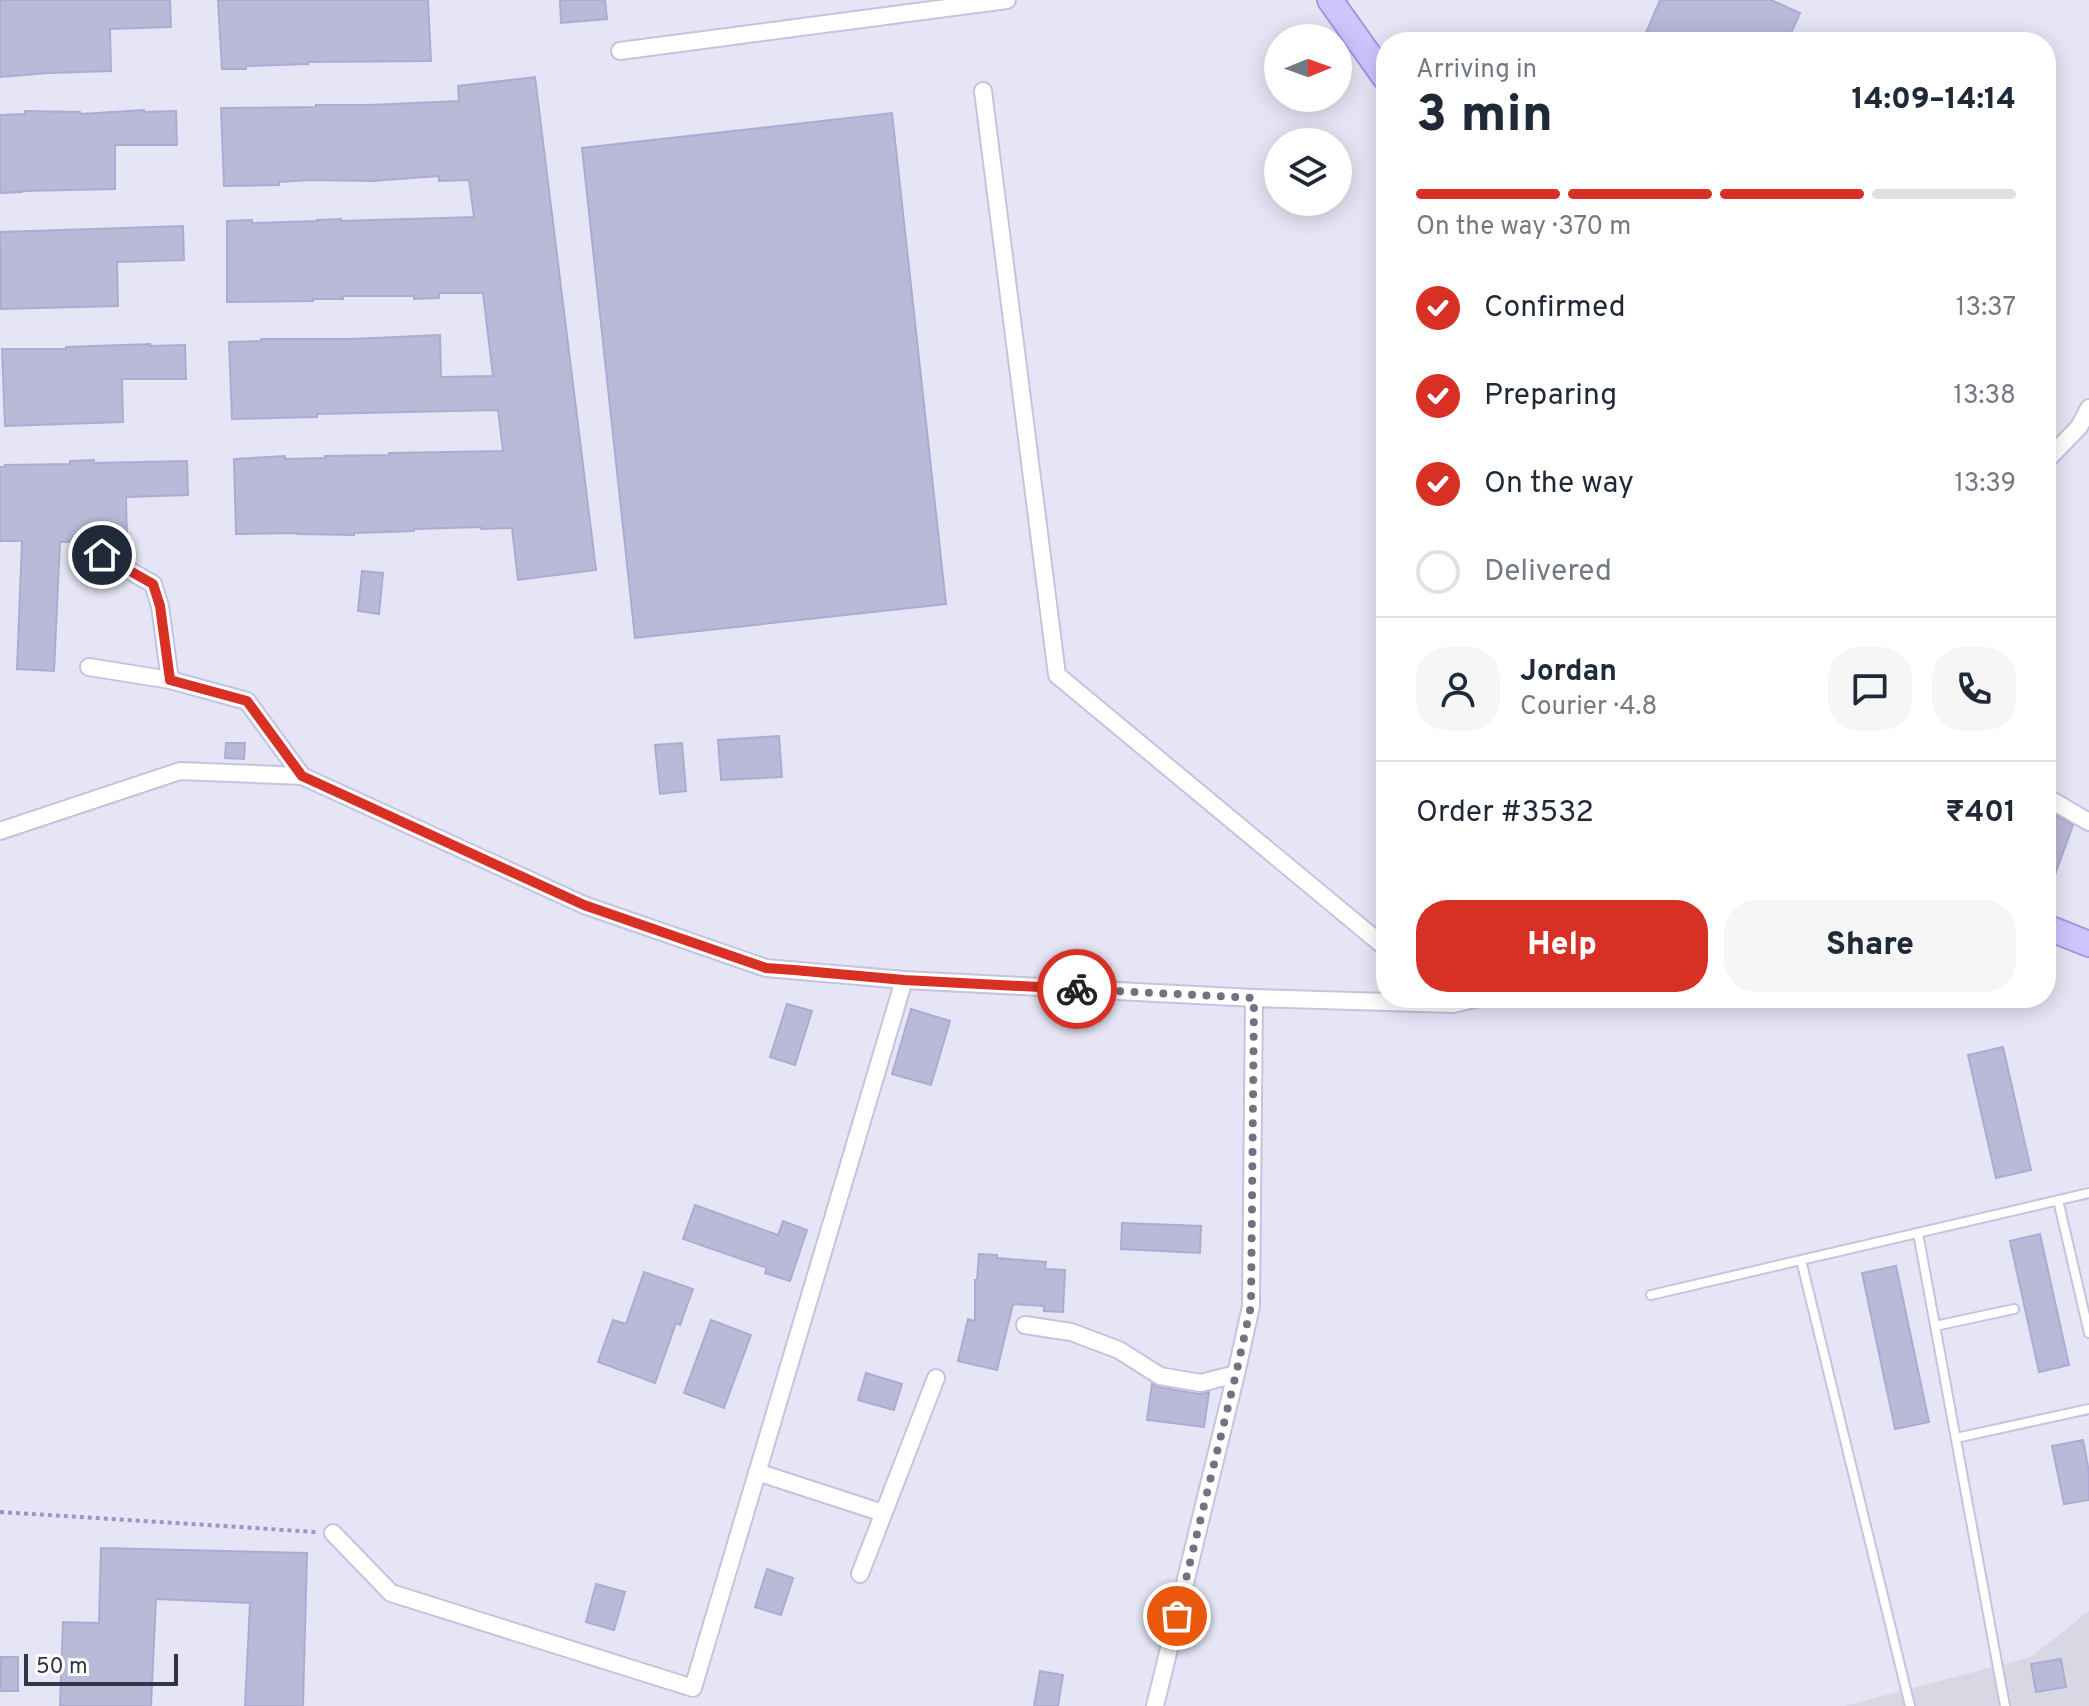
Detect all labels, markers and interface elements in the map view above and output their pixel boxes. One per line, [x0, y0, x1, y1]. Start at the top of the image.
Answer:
north arrow [1264, 24, 1352, 112]
map controls [1264, 24, 1352, 216]
text: Arriving in [1416, 54, 1537, 87]
text: 14:09–14:14 [1852, 82, 2016, 119]
text: 3 min [1416, 84, 1553, 150]
button: layers [1264, 128, 1352, 216]
text: On the way · 370 m [1416, 211, 1631, 244]
icon: check [1416, 286, 1460, 330]
text: Confirmed [1484, 290, 1626, 327]
text: 13:37 [1956, 292, 2016, 325]
icon: check [1416, 374, 1460, 418]
text: Preparing [1484, 378, 1617, 415]
text: 13:38 [1953, 380, 2016, 413]
icon: check [1416, 462, 1460, 506]
text: On the way [1484, 466, 1634, 503]
text: 13:39 [1954, 468, 2016, 501]
pin [68, 521, 136, 589]
icon: home [80, 533, 124, 577]
text: Delivered [1484, 554, 1612, 591]
button: person [1416, 647, 1500, 731]
button: chat [1828, 647, 1912, 731]
button: phone [1932, 647, 2016, 731]
text: Jordan [1520, 654, 1617, 691]
text: Courier · 4.8 [1520, 691, 1657, 724]
text: Order #3532 [1416, 795, 1594, 832]
text: ₹401 [1945, 795, 2016, 832]
button: Help [1416, 900, 1708, 992]
button: Share [1724, 900, 2016, 992]
courier [1037, 949, 1117, 1029]
icon: bike [1055, 967, 1099, 1011]
pin [1143, 1582, 1211, 1650]
icon: bag [1155, 1594, 1199, 1638]
scale bar [24, 1650, 178, 1686]
text: 50 m [36, 1654, 88, 1681]

